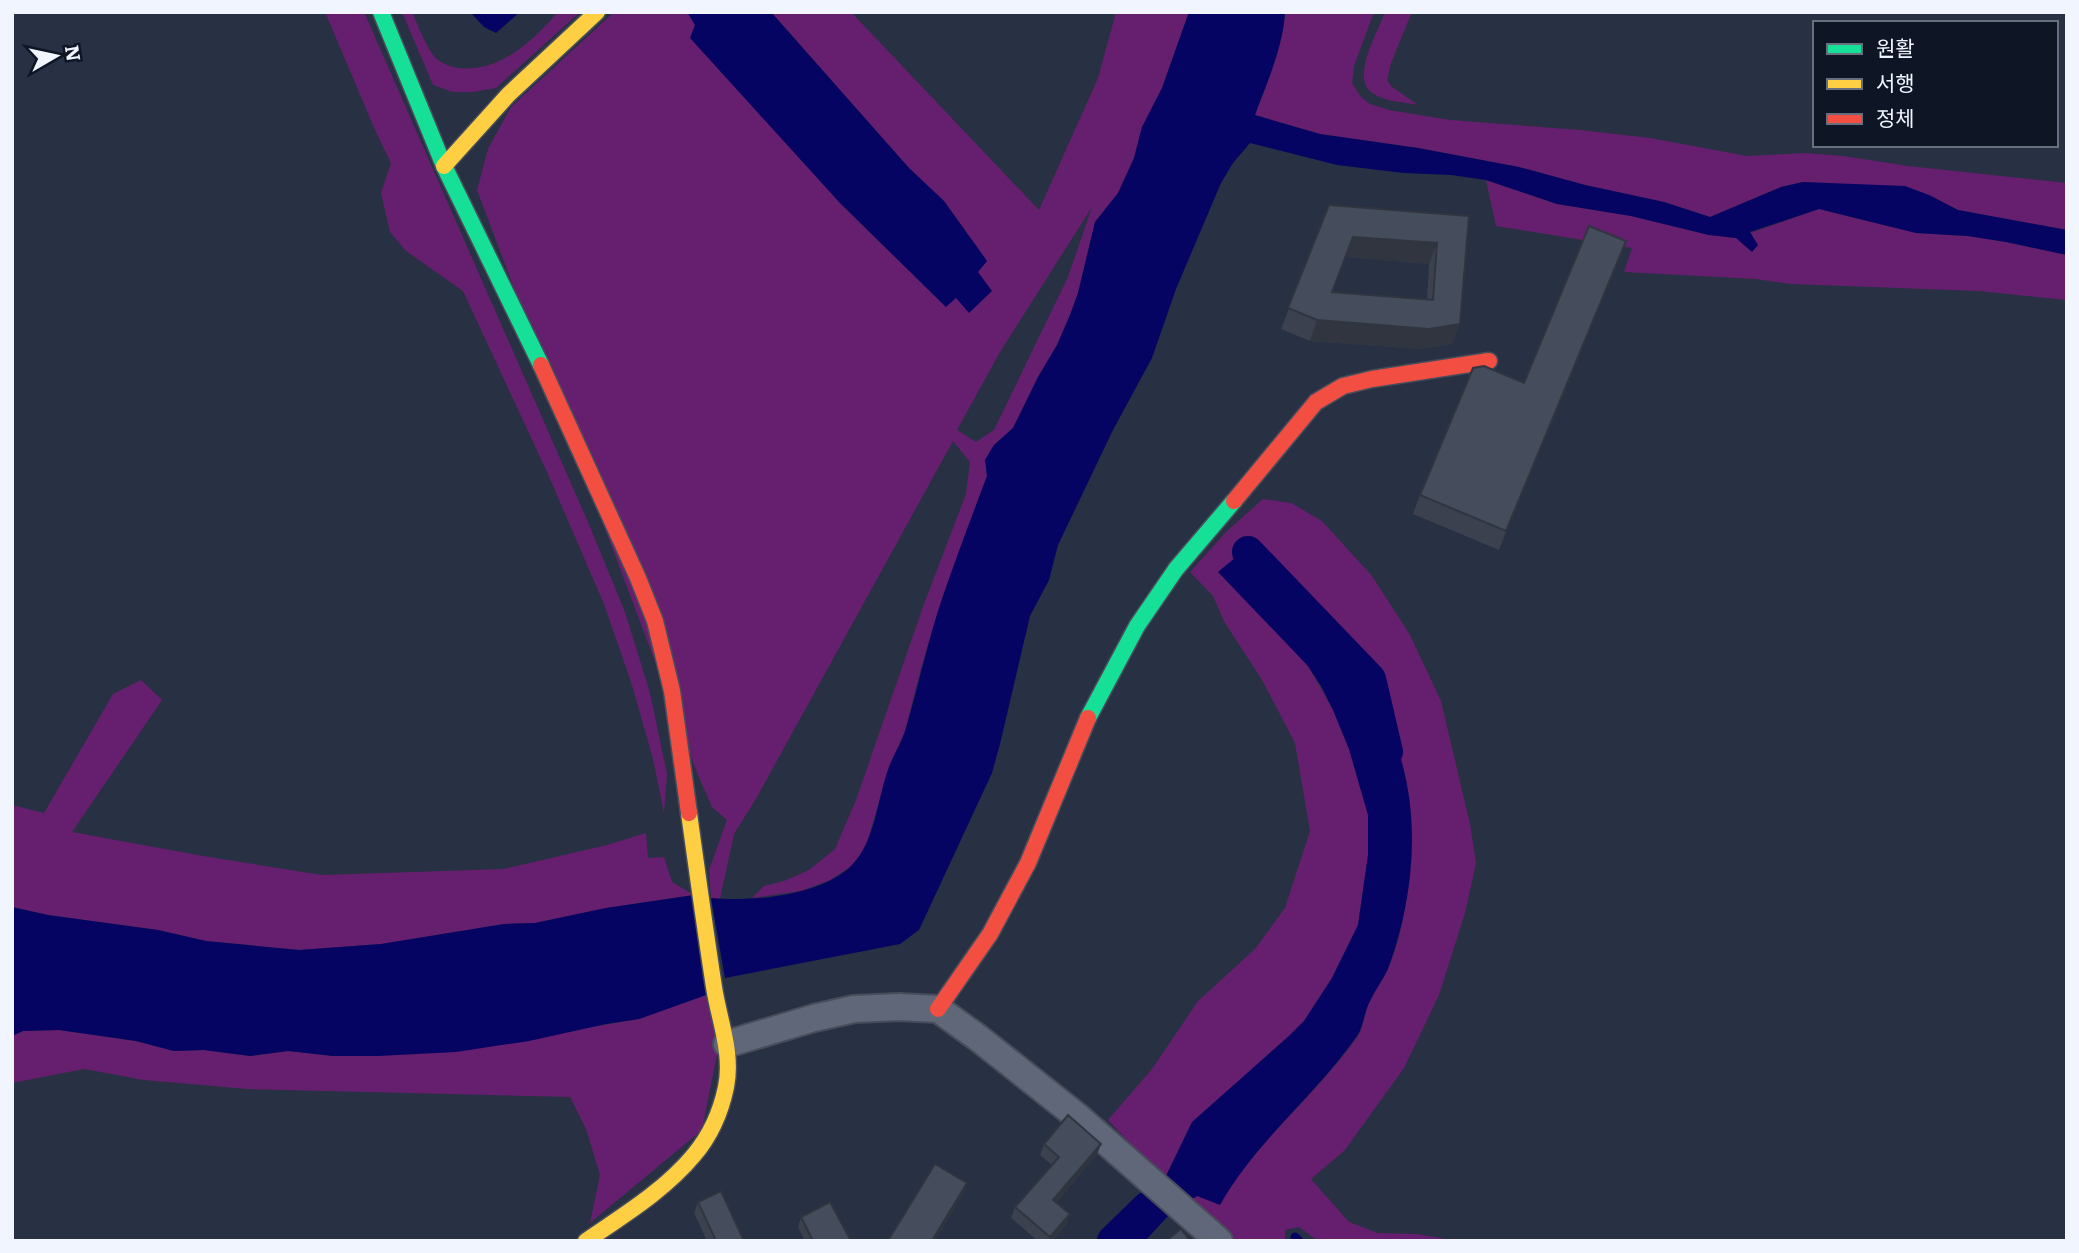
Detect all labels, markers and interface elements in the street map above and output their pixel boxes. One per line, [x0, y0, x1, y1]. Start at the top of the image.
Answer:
north arrow [21, 21, 91, 91]
legend [1813, 21, 2058, 147]
text: 원활 [1876, 31, 1915, 62]
text: N [59, 43, 89, 63]
text: 서행 [1876, 66, 1915, 97]
text: 정체 [1876, 101, 1915, 132]

